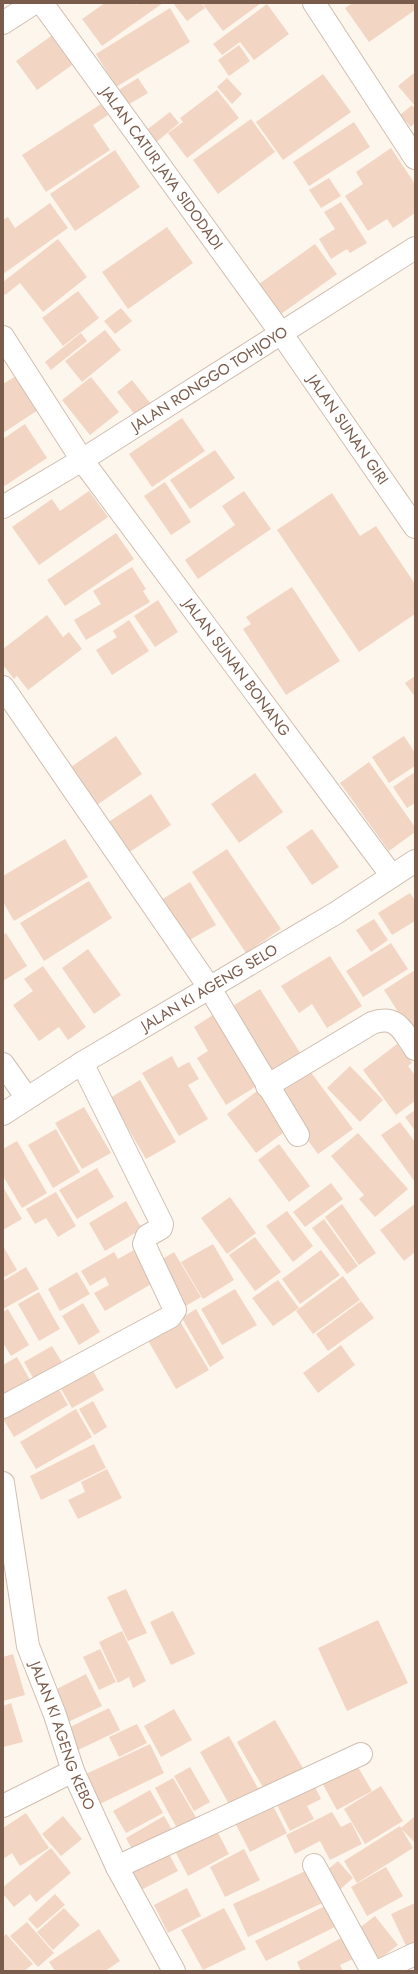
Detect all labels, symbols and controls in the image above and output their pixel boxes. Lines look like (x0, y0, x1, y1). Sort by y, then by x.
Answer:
street label: JALAN CATUR JAYA SIDODADI (94, 81, 228, 254)
street label: JALAN RONGGO TOHJOYO (125, 321, 292, 438)
street label: JALAN SUNAN GIRI (301, 369, 394, 489)
street label: JALAN SUNAN BONANG (177, 592, 295, 741)
street label: JALAN KI AGENG SELO (135, 939, 282, 1038)
street label: JALAN KI AGENG KEBO (23, 1656, 101, 1814)

